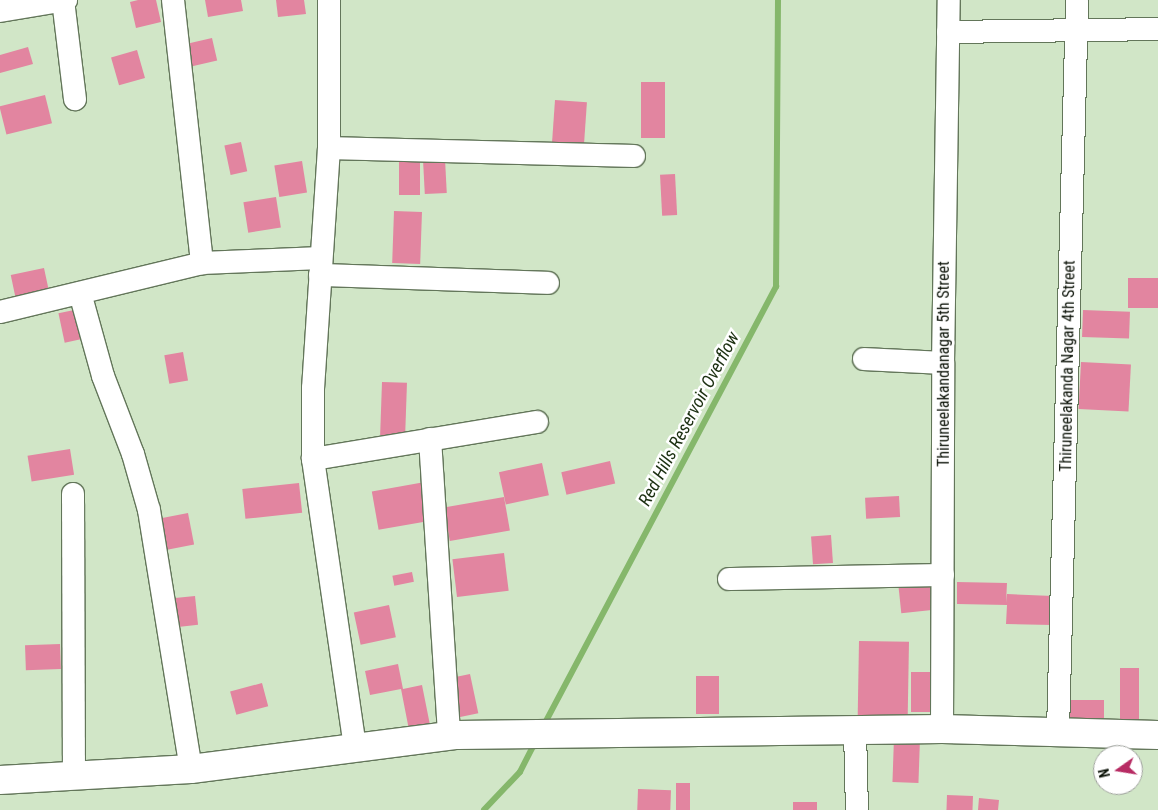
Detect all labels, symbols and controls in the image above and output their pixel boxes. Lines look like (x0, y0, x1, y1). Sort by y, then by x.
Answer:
street label: Thiruneelakanda Nagar 4th Street (1057, 260, 1079, 472)
street label: Thiruneelakandanagar 5th Street (934, 261, 954, 467)
water label: Red Hills Reservoir Overflow (634, 328, 744, 510)
north arrow (1093, 745, 1143, 795)
text: N (1096, 767, 1113, 779)

